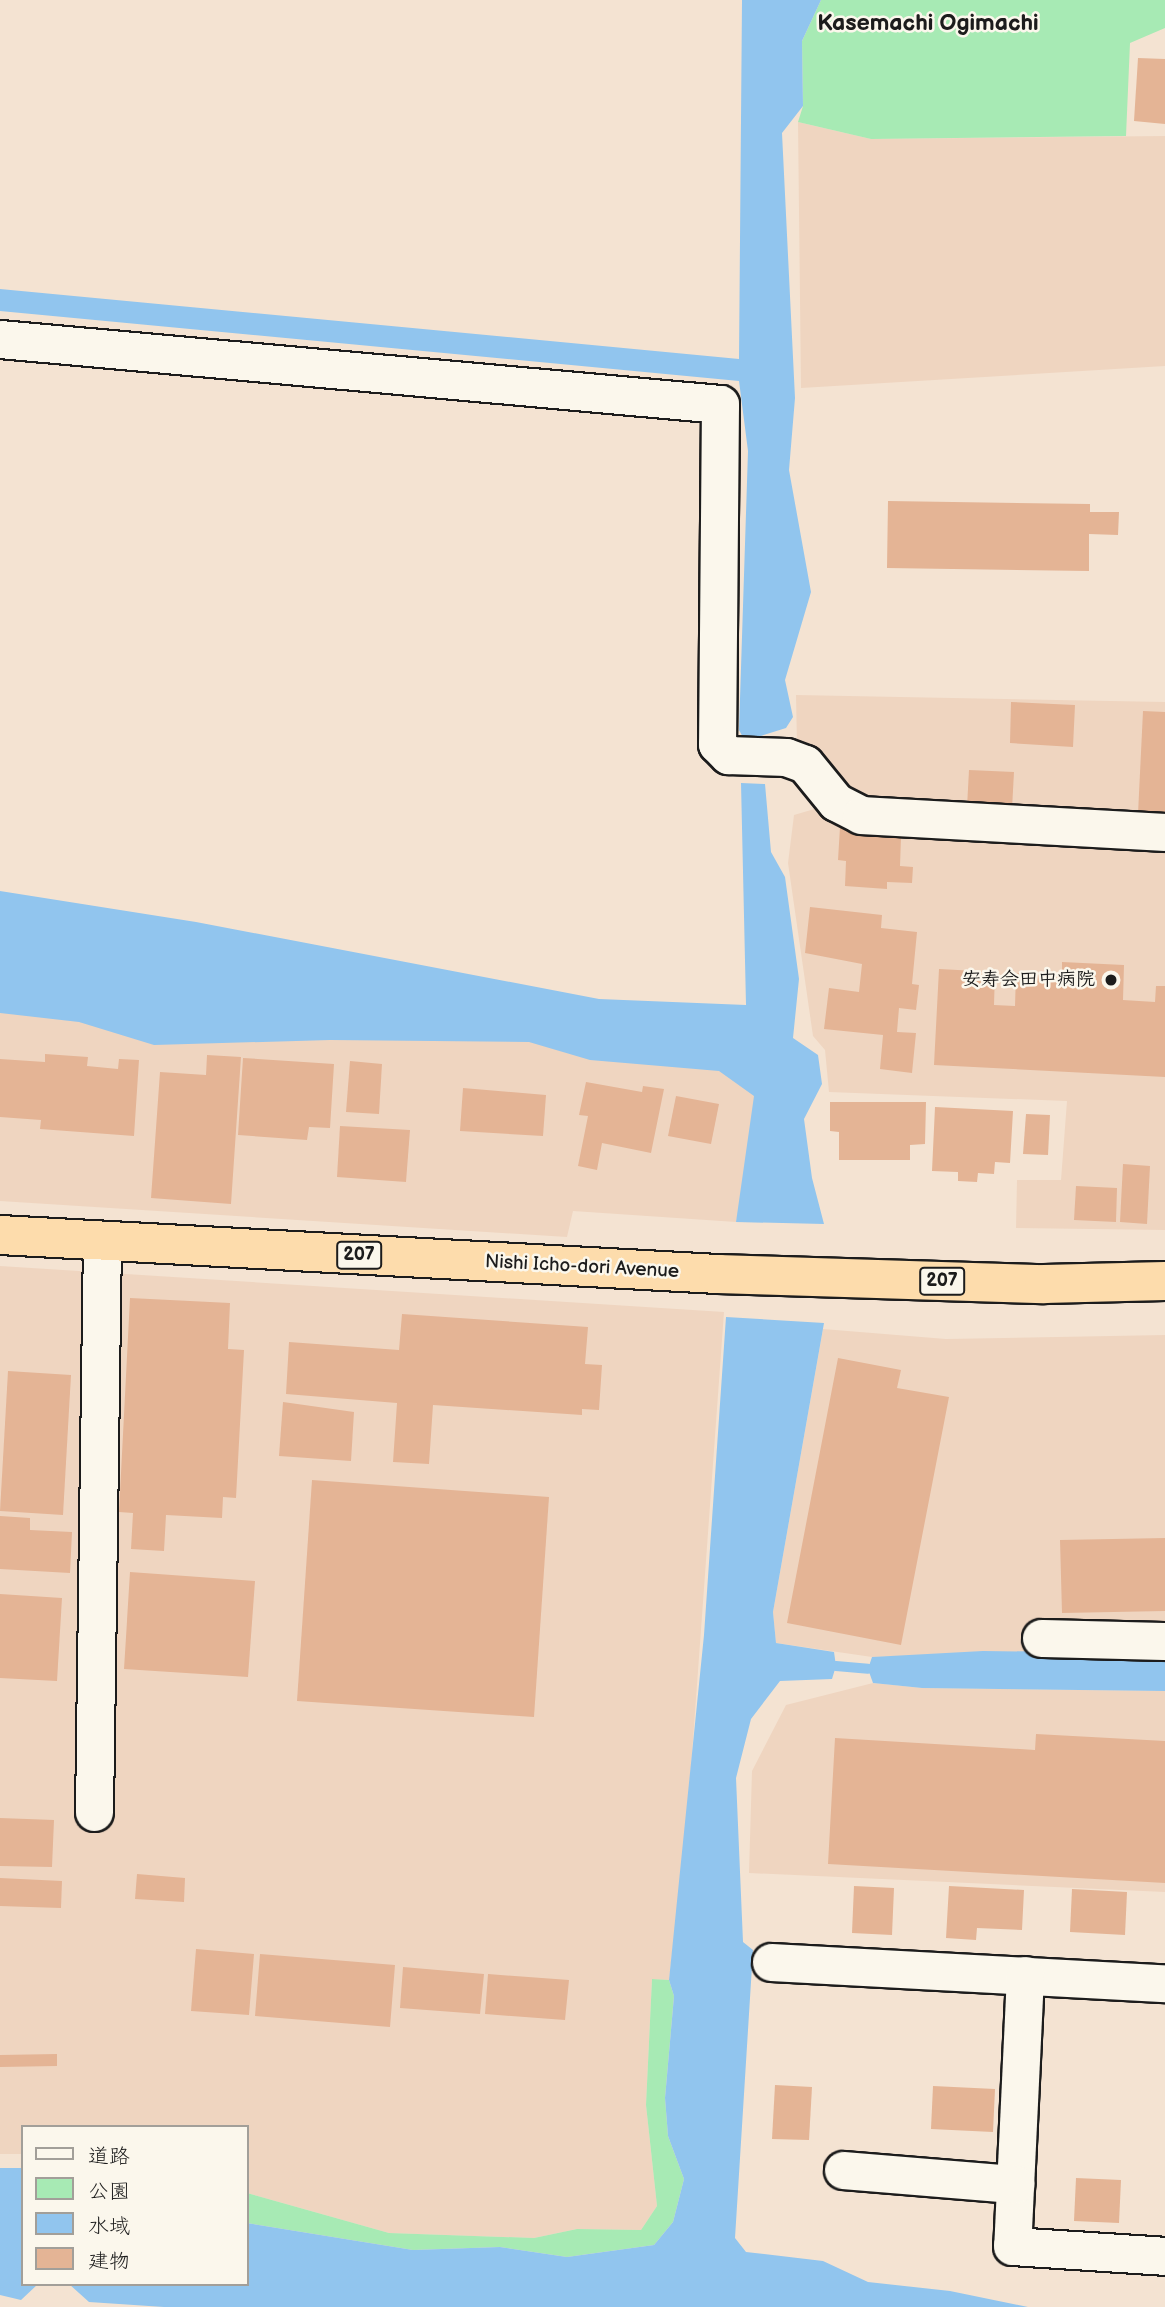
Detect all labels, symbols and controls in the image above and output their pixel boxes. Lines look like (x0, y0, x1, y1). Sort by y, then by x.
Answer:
district label: Kasemachi Ogimachi (817, 9, 1039, 37)
place label: 安寿会田中病院 (962, 969, 1095, 991)
marker: 安寿会田中病院 (1101, 970, 1121, 990)
road number: 207 (334, 1240, 384, 1270)
street label: Nishi Icho-dori Avenue (484, 1251, 680, 1283)
road number: 207 (918, 1266, 967, 1296)
legend (21, 2125, 248, 2286)
text: 道路 (88, 2144, 130, 2169)
text: 公園 (88, 2179, 130, 2204)
text: 水域 (88, 2214, 130, 2239)
text: 建物 (88, 2249, 130, 2274)

